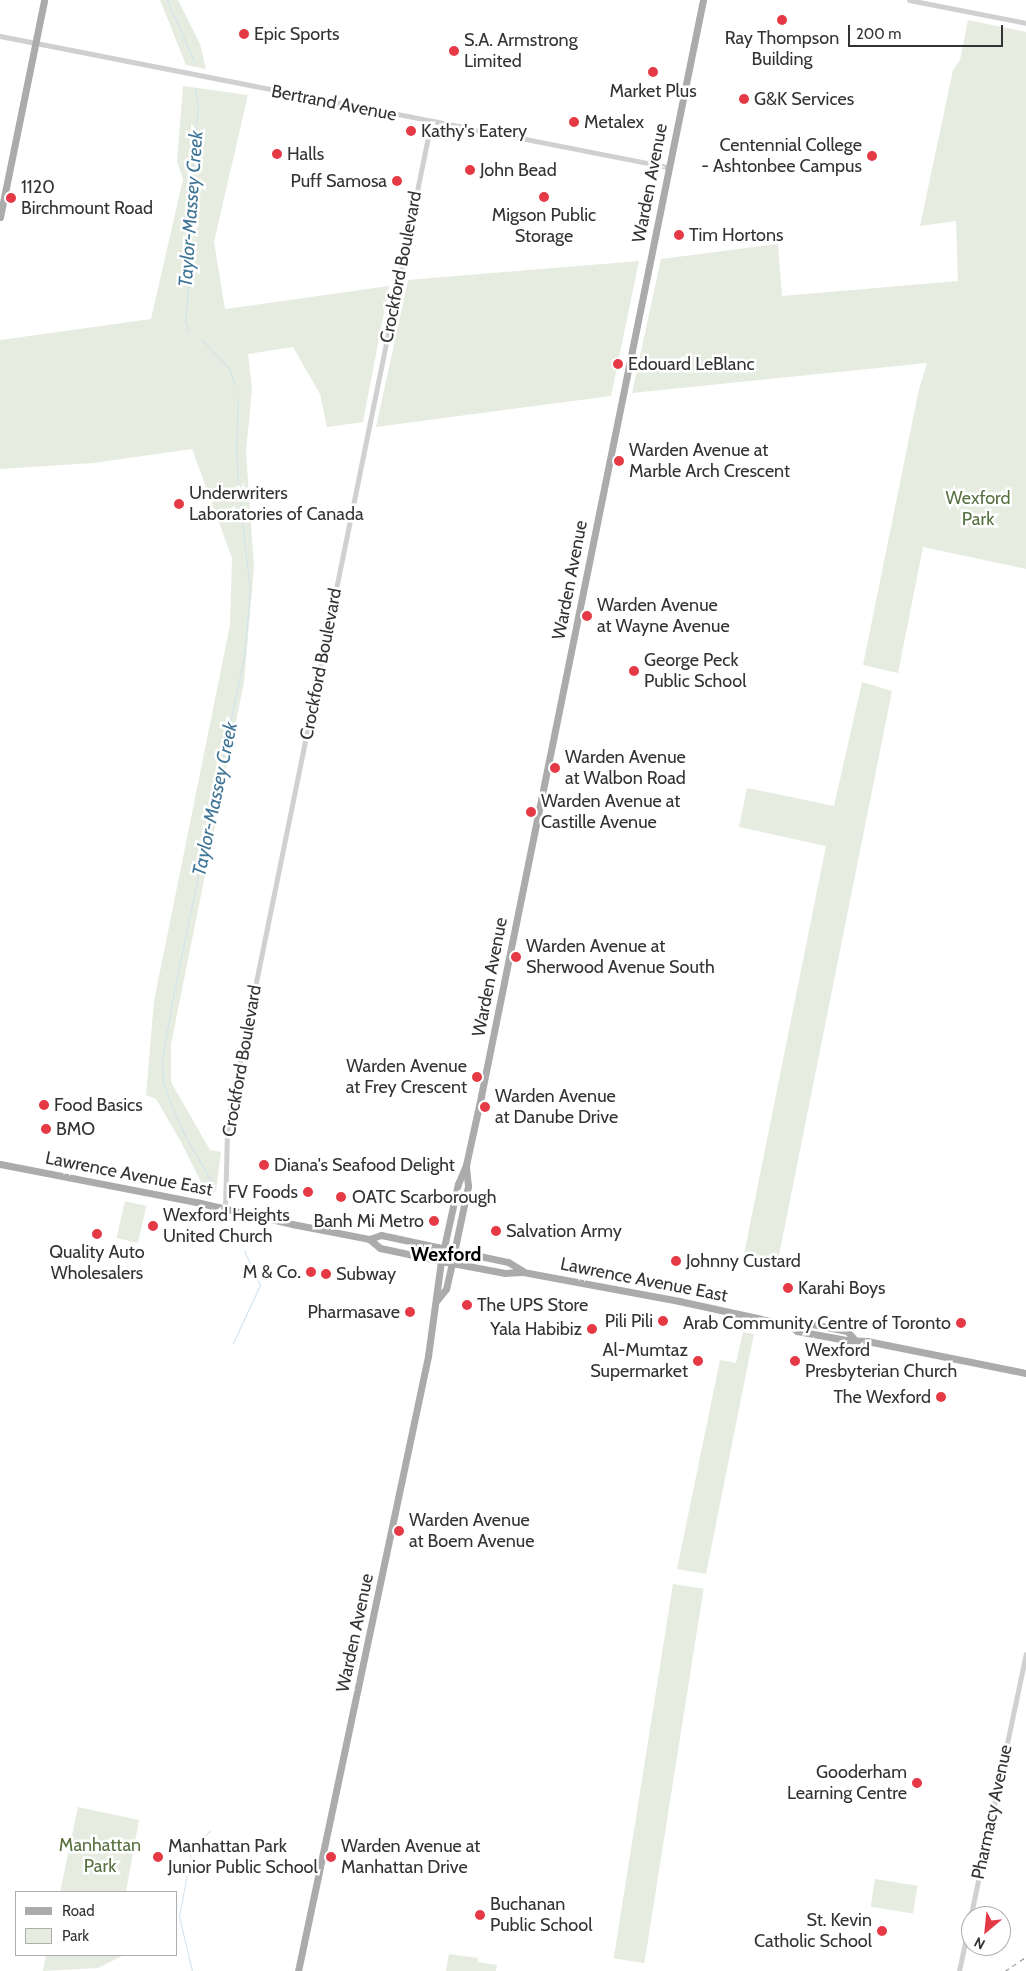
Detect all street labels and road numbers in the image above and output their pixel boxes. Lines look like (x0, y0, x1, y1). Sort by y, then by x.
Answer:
street label: Bertrand Avenue (270, 80, 398, 126)
street label: Warden Avenue (628, 122, 672, 244)
street label: Crockford Boulevard (376, 189, 426, 345)
street label: Warden Avenue (548, 519, 592, 641)
street label: Crockford Boulevard (296, 586, 346, 742)
street label: Warden Avenue (468, 916, 512, 1038)
street label: Crockford Boulevard (218, 983, 266, 1139)
street label: Lawrence Avenue East (44, 1147, 214, 1201)
street label: Lawrence Avenue East (559, 1253, 729, 1307)
street label: Warden Avenue (332, 1572, 378, 1694)
street label: Pharmacy Avenue (967, 1743, 1017, 1881)

